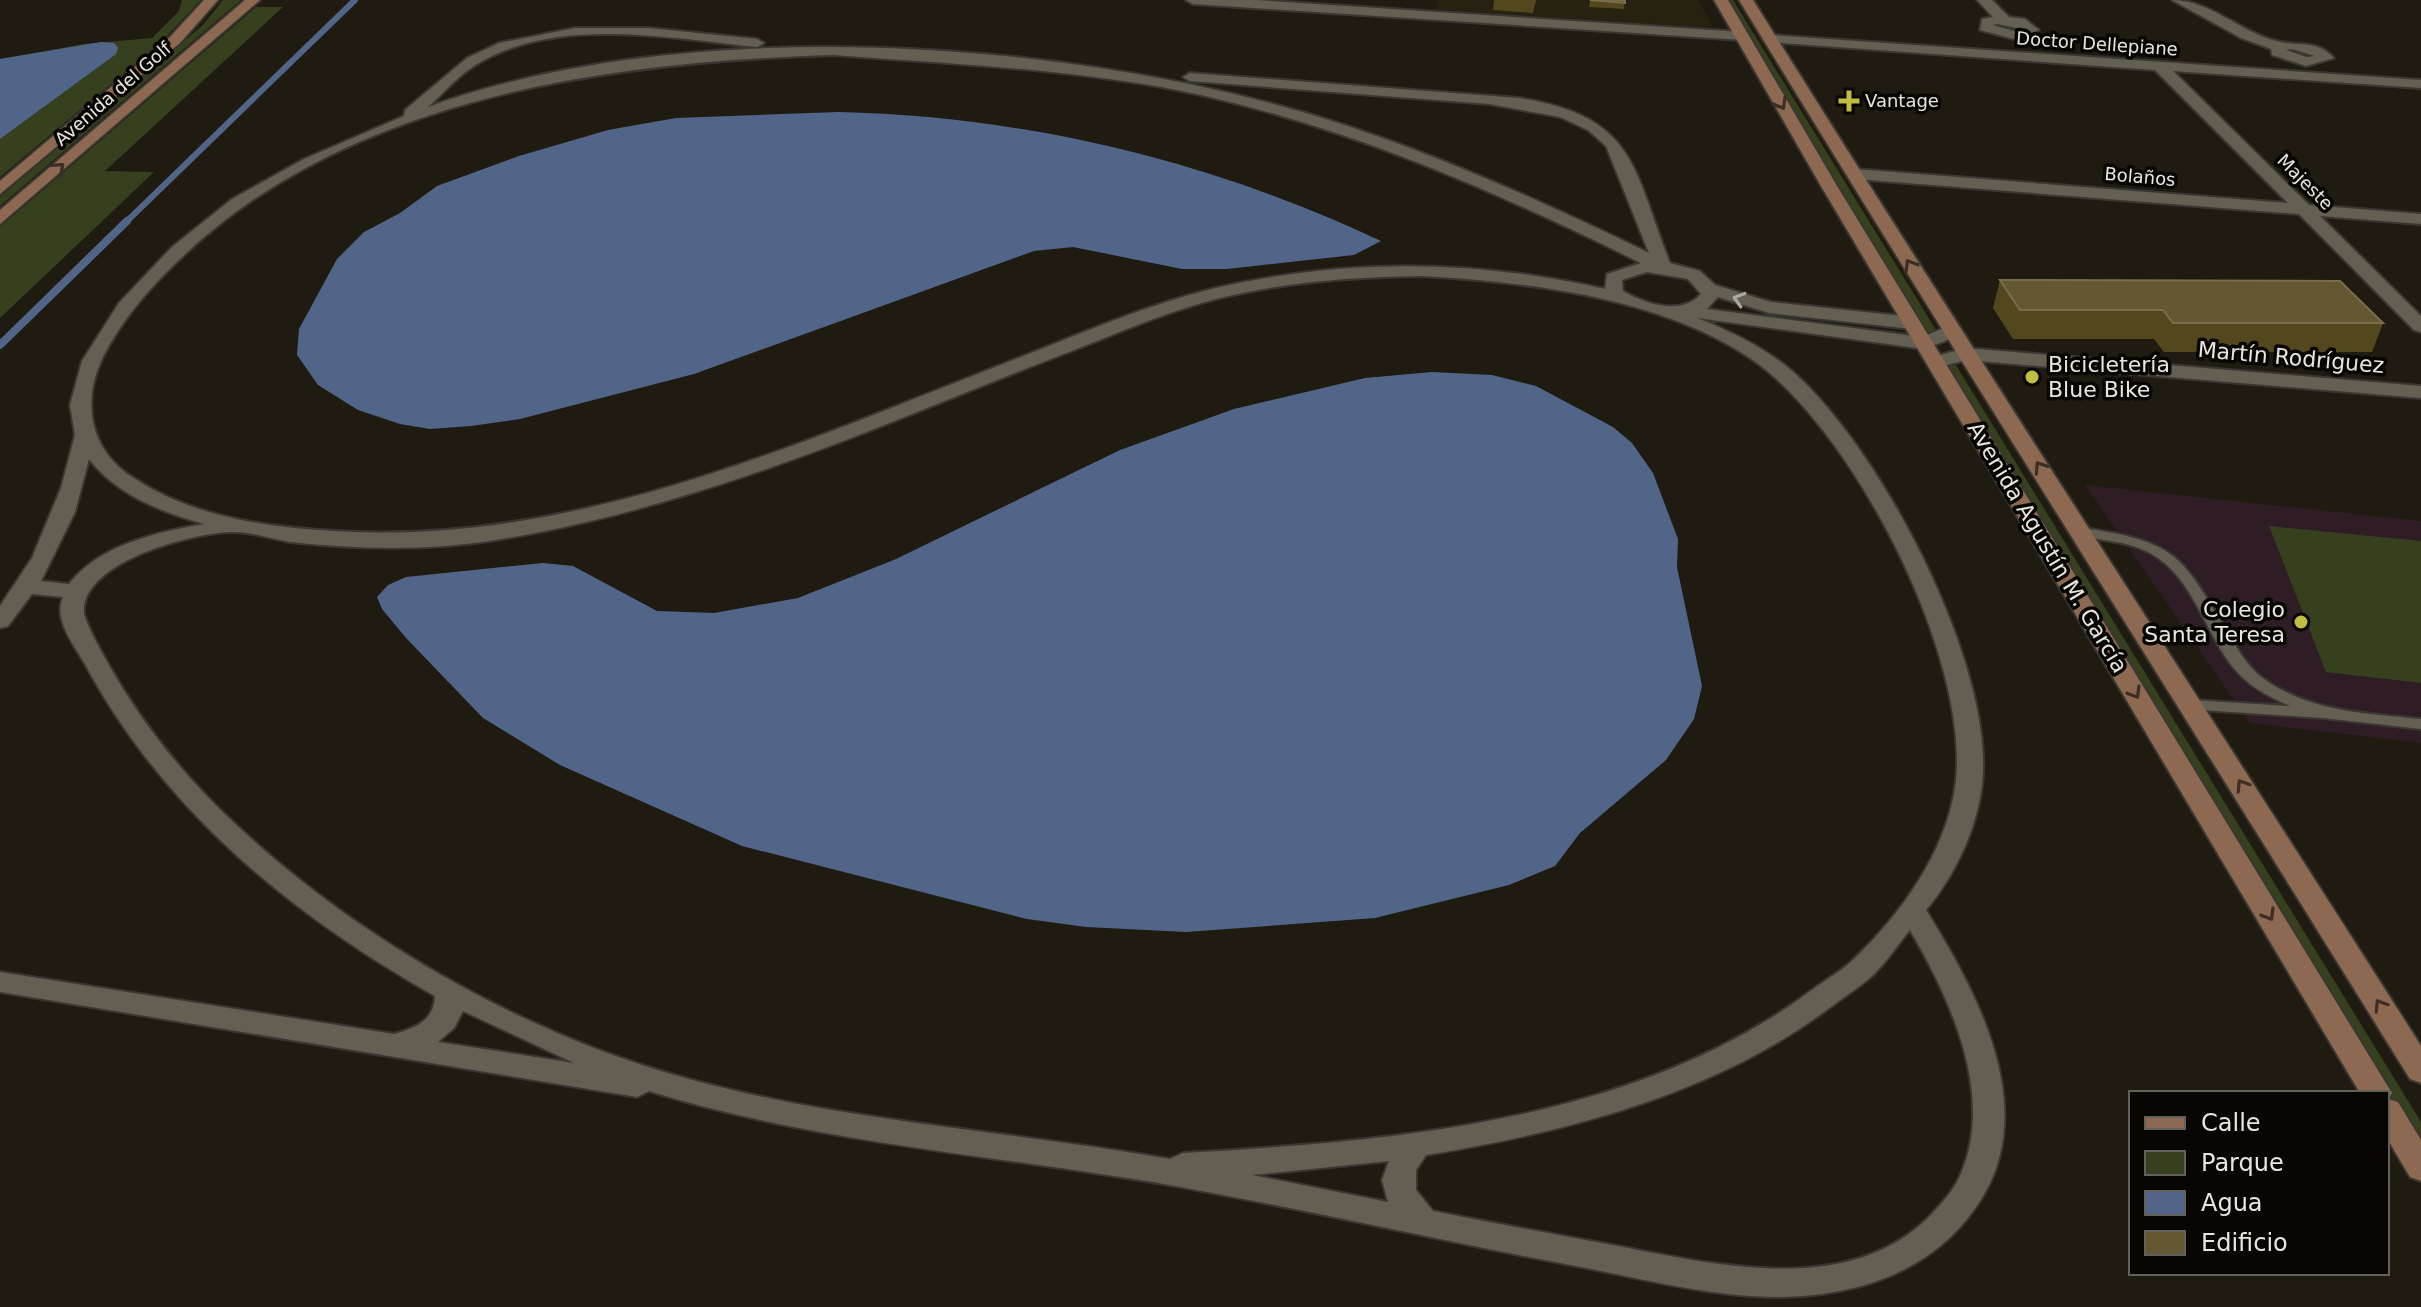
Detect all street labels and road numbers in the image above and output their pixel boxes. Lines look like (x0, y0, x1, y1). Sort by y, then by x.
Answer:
street label: Doctor Dellepiane (2016, 27, 2179, 60)
street label: Avenida del Golf (50, 37, 176, 150)
street label: Majeste (2273, 149, 2338, 214)
street label: Bolaños (2104, 163, 2176, 190)
street label: Martín Rodríguez (2197, 337, 2385, 378)
street label: Avenida Agustín M. García (1963, 417, 2133, 677)

